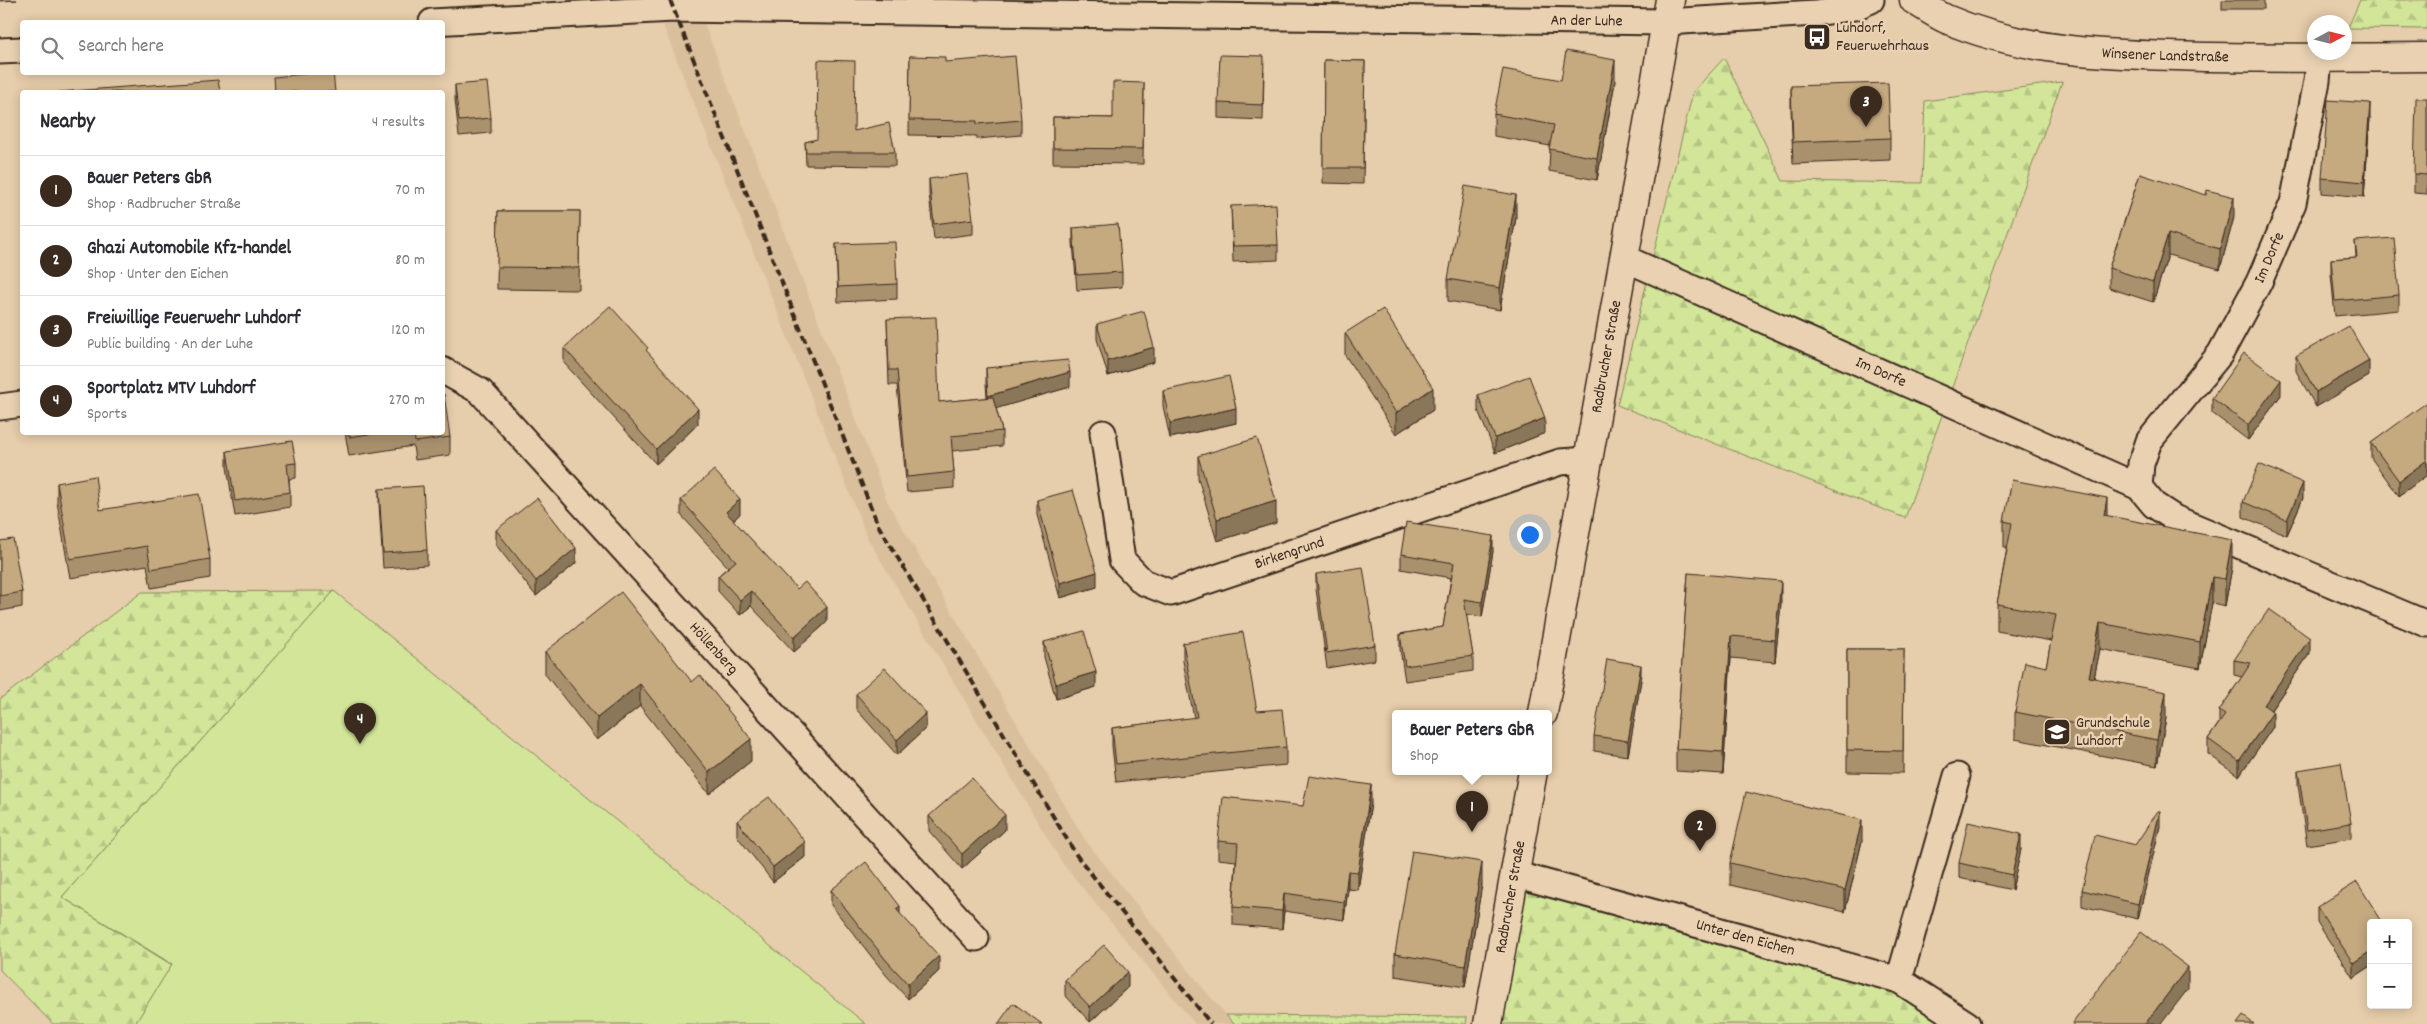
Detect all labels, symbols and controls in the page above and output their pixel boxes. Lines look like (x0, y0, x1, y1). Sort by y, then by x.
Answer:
street label: An der Luhe (1551, 9, 1623, 33)
north arrow (2307, 15, 2352, 60)
place label: Luhdorf, Feuerwehrhaus (1836, 17, 1929, 58)
search box (20, 20, 445, 75)
bus stop icon: Luhdorf, Feuerwehrhaus (1802, 22, 1832, 52)
icon: search (38, 34, 66, 62)
text: Search here (78, 34, 164, 61)
street label: Winsener Landstraße (2101, 42, 2229, 69)
pin: 3 (1850, 86, 1882, 127)
text: Nearby (40, 108, 95, 138)
text: 4 results (372, 111, 425, 134)
text: Bauer Peters GbR (87, 166, 212, 193)
text: 1 (54, 179, 58, 202)
text: 70 m (395, 179, 425, 202)
text: Shop · Radbrucher Straße (87, 193, 241, 216)
street label: Im Dorfe (2248, 229, 2291, 287)
text: Ghazi Automobile Kfz-handel (87, 236, 291, 263)
text: 2 (53, 249, 60, 272)
text: 80 m (395, 249, 425, 272)
text: Shop · Unter den Eichen (87, 263, 229, 286)
street label: Radbrucher Straße (1585, 298, 1628, 415)
text: Freiwillige Feuerwehr Luhdorf (87, 306, 301, 333)
text: 3 (52, 319, 60, 342)
text: 120 m (391, 319, 425, 342)
text: Public building · An der Luhe (87, 333, 253, 356)
street label: Im Dorfe (1852, 351, 1910, 394)
text: Sportplatz MTV Luhdorf (87, 376, 255, 403)
text: 4 (53, 389, 59, 412)
text: 270 m (389, 389, 425, 412)
text: Sports (87, 403, 127, 426)
your location (1517, 522, 1543, 548)
street label: Birkengrund (1252, 531, 1327, 576)
street label: Höllenberg (683, 617, 744, 680)
pin: 4 (344, 703, 376, 744)
popup (1392, 710, 1552, 775)
place label: Grundschule Luhdorf (2076, 712, 2150, 753)
school or university icon: Grundschule Luhdorf (2042, 717, 2072, 747)
text: Bauer Peters GbR (1410, 718, 1534, 745)
text: Shop (1410, 745, 1439, 768)
pin: 1 (1456, 791, 1488, 832)
pin: 2 (1684, 810, 1716, 851)
street label: Radbrucher Straße (1489, 839, 1532, 955)
street label: Unter den Eichen (1693, 913, 1797, 962)
map controls (2367, 919, 2412, 1009)
button: + (2367, 919, 2412, 964)
button: − (2367, 964, 2412, 1009)

